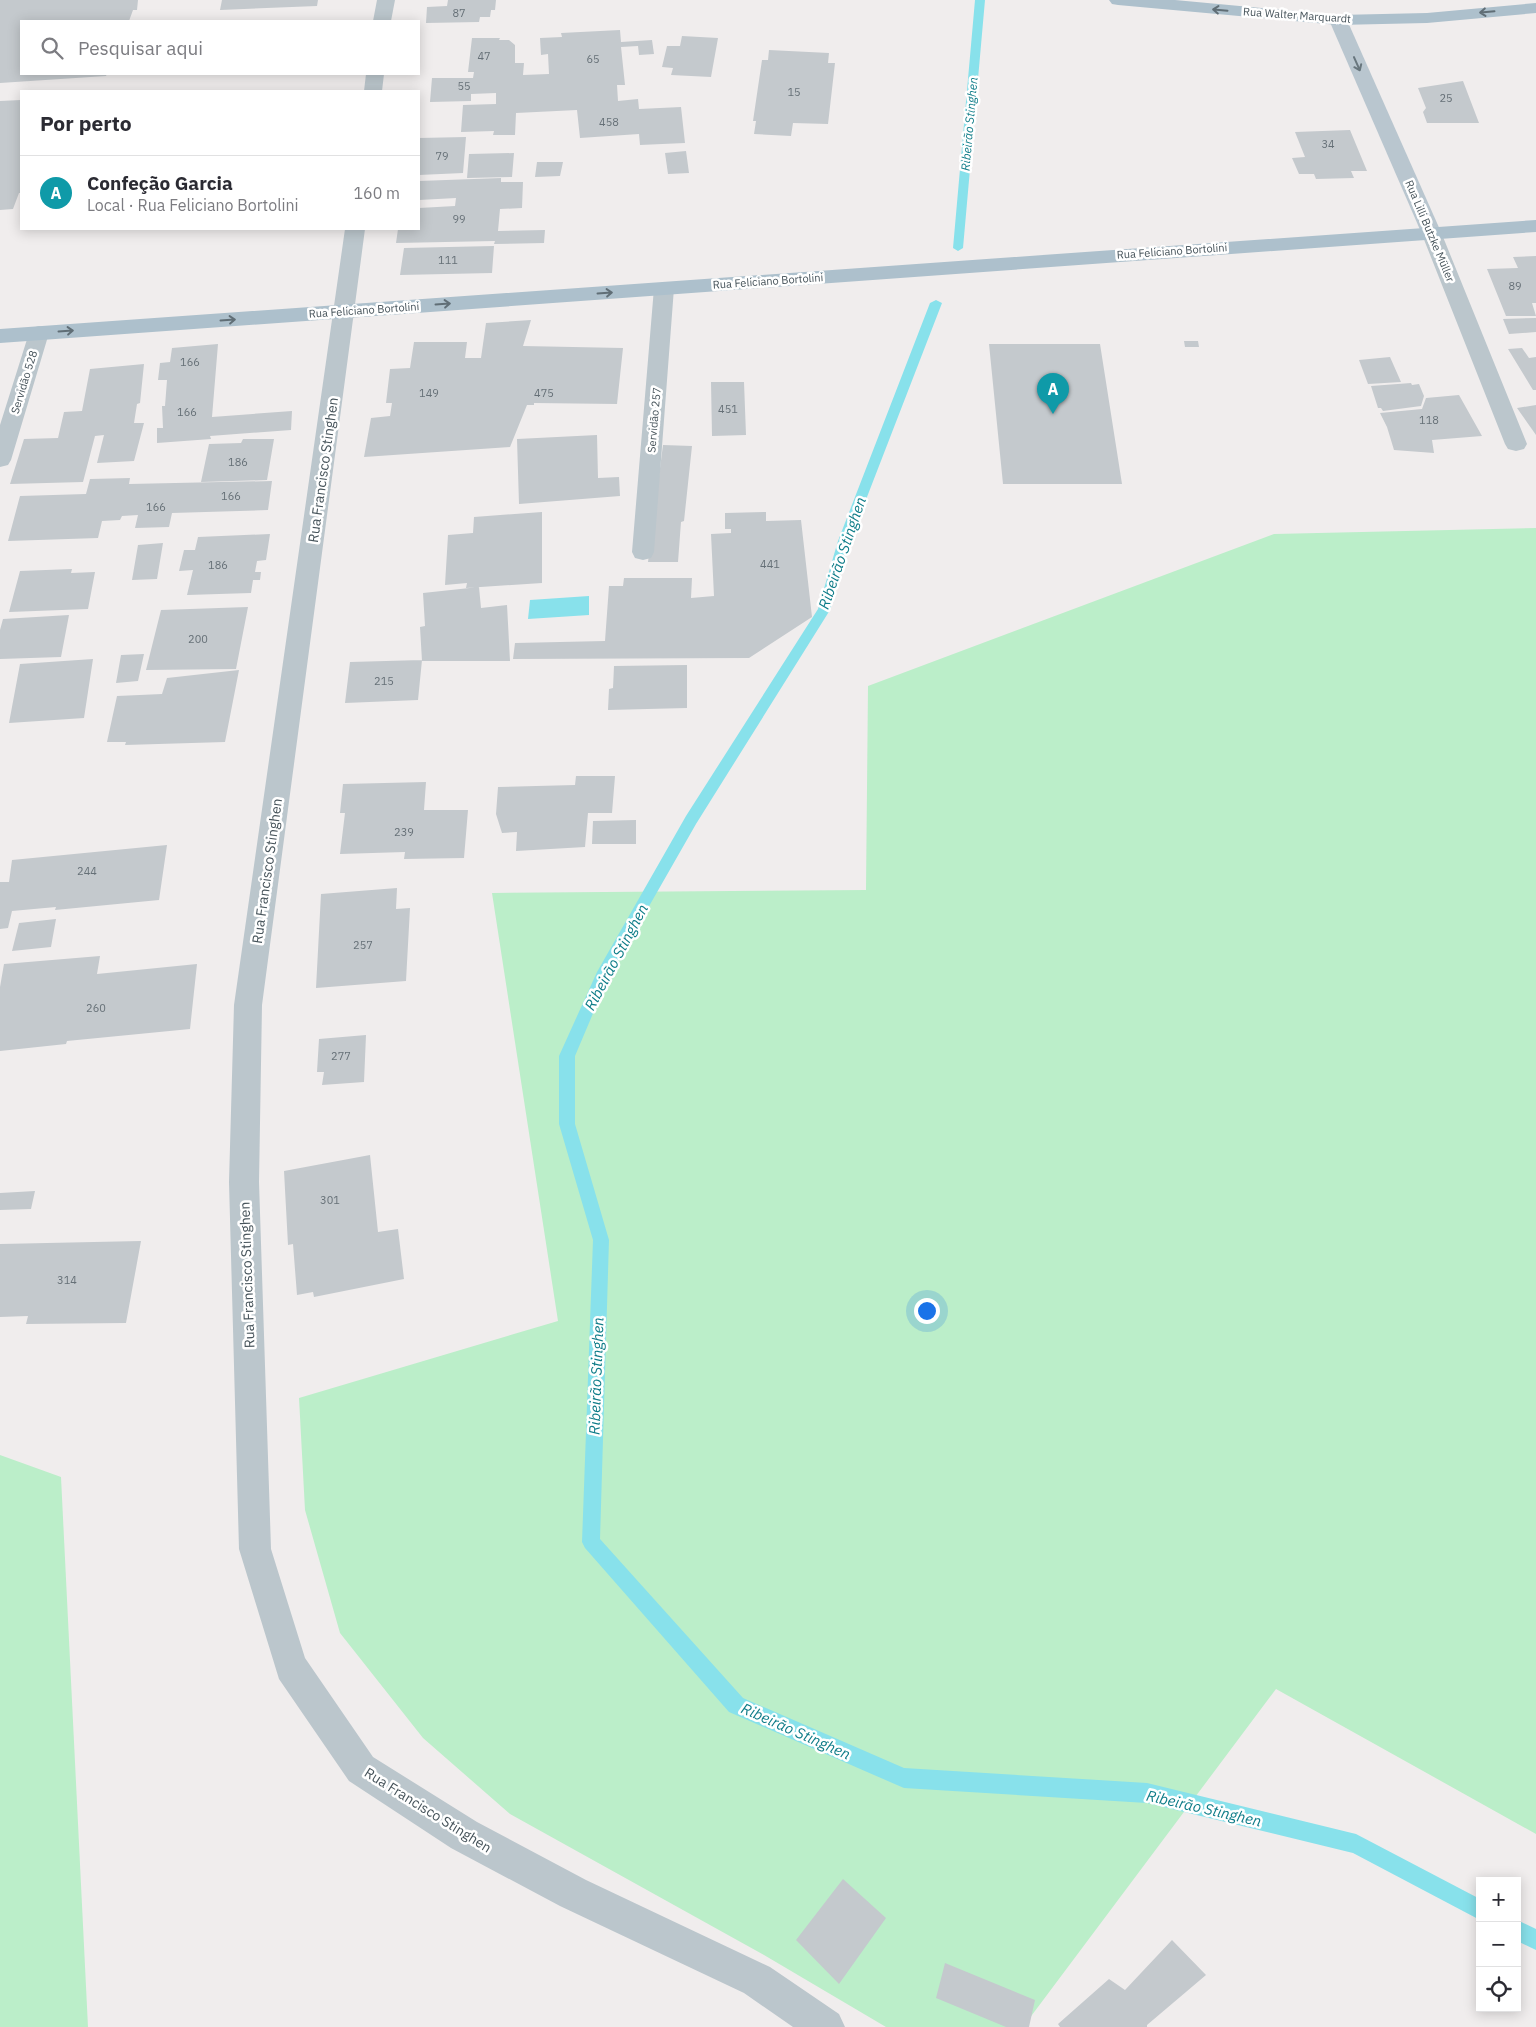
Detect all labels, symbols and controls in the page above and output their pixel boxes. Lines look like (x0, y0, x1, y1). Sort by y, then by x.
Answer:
street label: Rua Walter Marquardt (1243, 4, 1352, 26)
one-way arrow (1212, 5, 1228, 14)
house number: 87 (452, 6, 466, 20)
one-way arrow (1480, 8, 1496, 17)
search box (20, 20, 420, 75)
icon: search (38, 34, 66, 62)
text: Pesquisar aqui (78, 36, 203, 60)
house number: 47 (477, 49, 491, 63)
house number: 65 (586, 52, 600, 66)
one-way arrow (1353, 56, 1363, 71)
water label: Ribeirão Stinghen (957, 76, 981, 171)
house number: 55 (457, 79, 471, 93)
house number: 15 (787, 85, 801, 99)
house number: 25 (1439, 91, 1453, 105)
text: Por perto (40, 109, 132, 137)
house number: 458 (599, 115, 619, 129)
house number: 34 (1321, 137, 1335, 151)
house number: 79 (435, 149, 449, 163)
text: Confeção Garcia (87, 171, 233, 195)
street label: Rua Lilli Butzke Müller (1402, 178, 1458, 284)
text: A (51, 183, 61, 203)
text: 160 m (353, 183, 400, 203)
text: Local · Rua Feliciano Bortolini (87, 195, 299, 215)
house number: 99 (452, 212, 466, 226)
street label: Rua Feliciano Bortolini (1116, 240, 1228, 262)
house number: 111 (438, 253, 458, 267)
street label: Rua Feliciano Bortolini (712, 270, 824, 292)
house number: 89 (1508, 279, 1522, 293)
one-way arrow (596, 288, 612, 297)
street label: Rua Feliciano Bortolini (308, 299, 420, 321)
one-way arrow (434, 300, 450, 309)
one-way arrow (220, 315, 236, 324)
one-way arrow (58, 327, 74, 336)
street label: Servidão 528 (8, 349, 40, 415)
house number: 166 (180, 355, 200, 369)
pin: A (1037, 373, 1069, 414)
house number: 149 (419, 386, 439, 400)
house number: 475 (534, 386, 554, 400)
street label: Servidão 257 (644, 387, 664, 453)
street label: Rua Francisco Stinghen (304, 396, 342, 544)
house number: 451 (718, 402, 738, 416)
house number: 166 (177, 405, 197, 419)
house number: 118 (1419, 413, 1439, 427)
house number: 186 (228, 455, 248, 469)
house number: 166 (221, 489, 241, 503)
water label: Ribeirão Stinghen (814, 494, 870, 612)
house number: 166 (146, 500, 166, 514)
house number: 441 (760, 557, 780, 571)
house number: 186 (208, 558, 228, 572)
house number: 200 (188, 632, 208, 646)
house number: 215 (374, 674, 394, 688)
street label: Rua Francisco Stinghen (248, 797, 286, 945)
house number: 239 (394, 825, 414, 839)
house number: 244 (77, 864, 97, 878)
water label: Ribeirão Stinghen (580, 901, 652, 1013)
house number: 257 (353, 938, 373, 952)
house number: 260 (86, 1001, 106, 1015)
house number: 277 (331, 1049, 351, 1063)
house number: 301 (320, 1193, 340, 1207)
street label: Rua Francisco Stinghen (235, 1201, 259, 1349)
house number: 314 (57, 1273, 77, 1287)
your location (914, 1298, 940, 1324)
water label: Ribeirão Stinghen (584, 1317, 608, 1435)
water label: Ribeirão Stinghen (738, 1698, 854, 1764)
street label: Rua Francisco Stinghen (361, 1763, 495, 1857)
water label: Ribeirão Stinghen (1145, 1786, 1263, 1830)
map controls (1476, 1877, 1521, 2012)
button: + (1476, 1877, 1521, 1922)
button: − (1476, 1922, 1521, 1967)
button: locate (1476, 1967, 1521, 2012)

